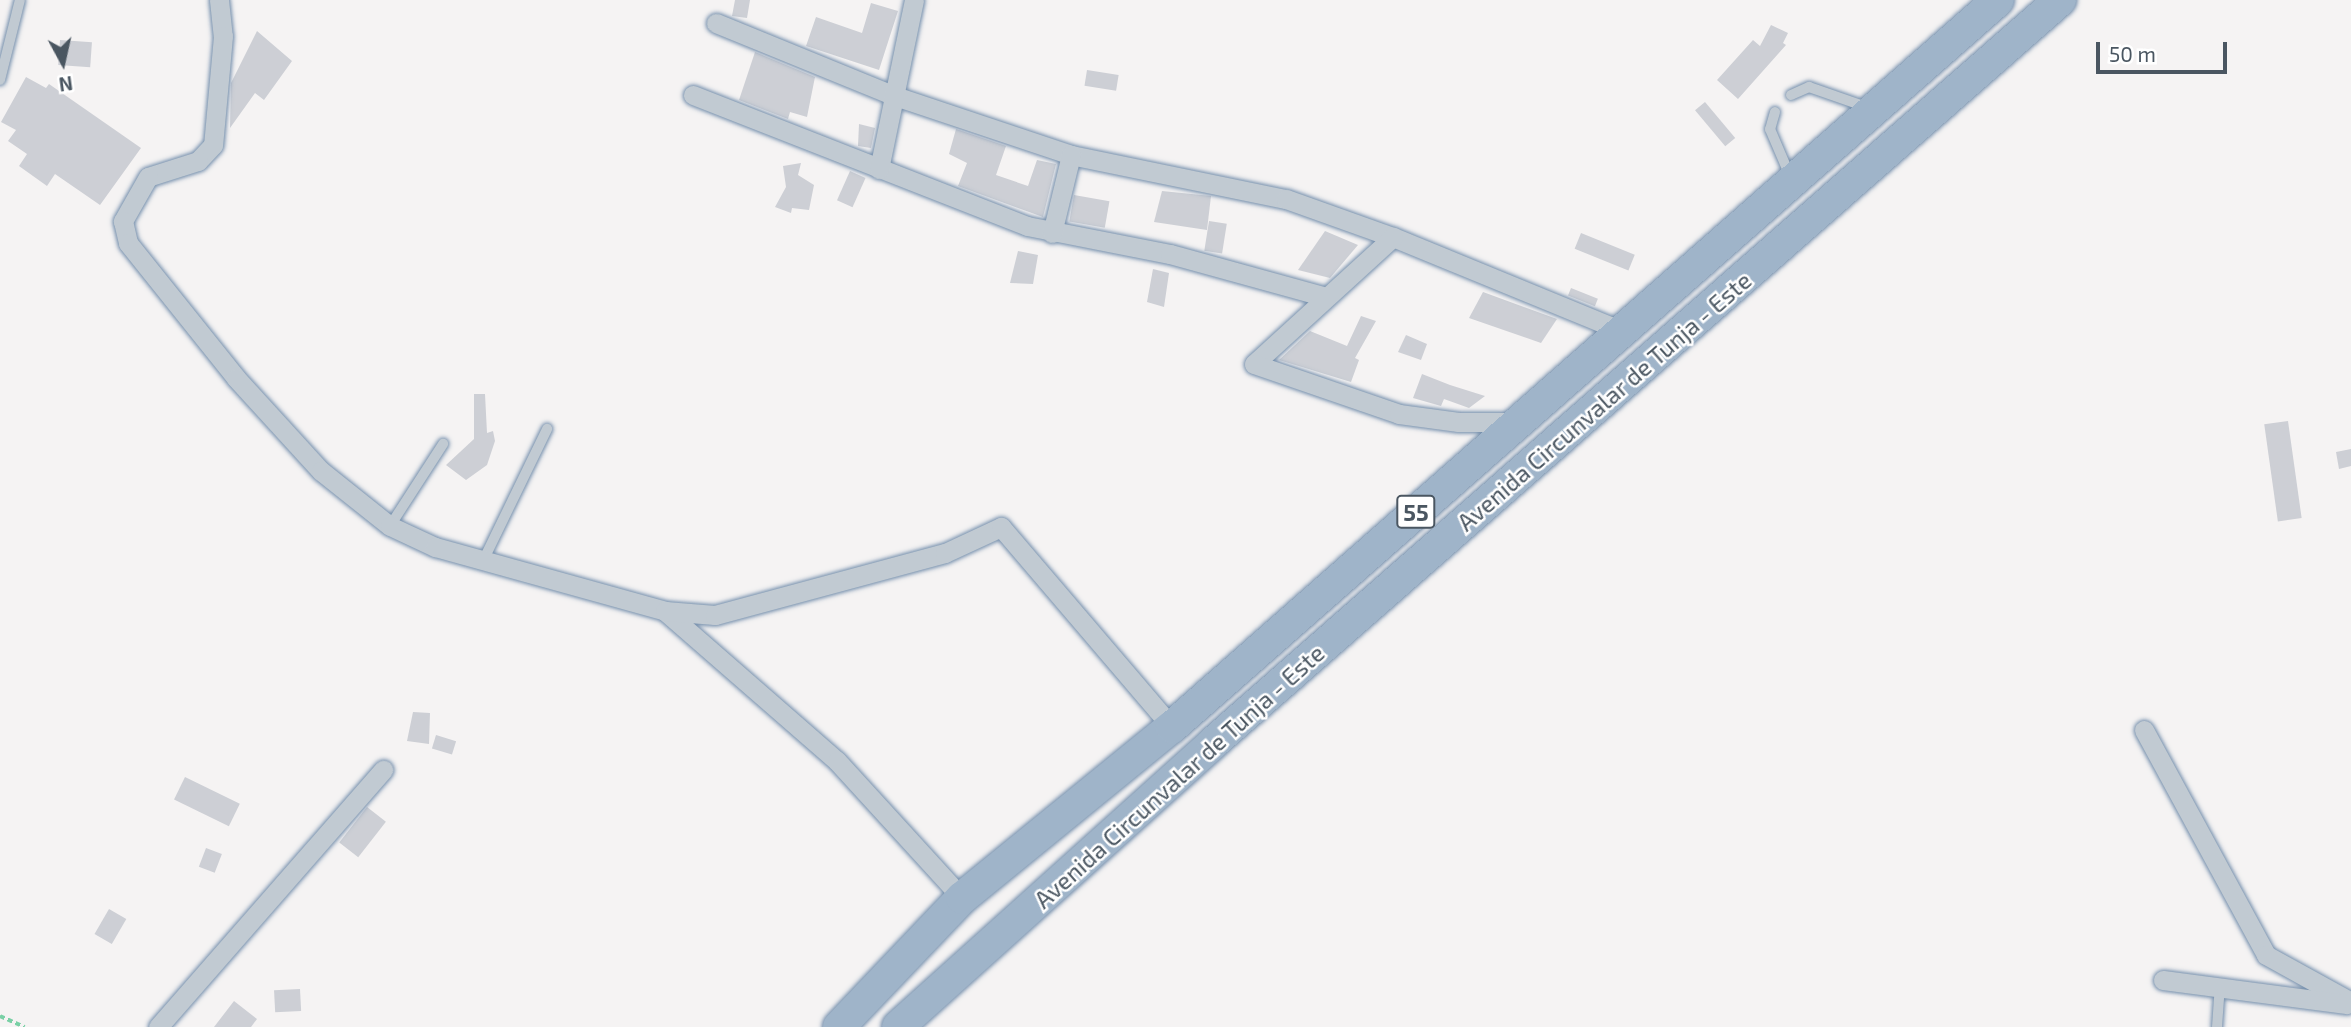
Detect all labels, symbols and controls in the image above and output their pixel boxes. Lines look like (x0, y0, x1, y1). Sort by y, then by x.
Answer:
north arrow (28, 28, 98, 98)
scale bar (2099, 28, 2230, 72)
text: 50 m (2109, 41, 2156, 66)
text: N (58, 72, 74, 97)
street label: Avenida Circunvalar de Tunja - Este (1451, 265, 1757, 537)
road number: 55 (1395, 492, 1437, 532)
street label: Avenida Circunvalar de Tunja - Este (1028, 638, 1330, 914)

